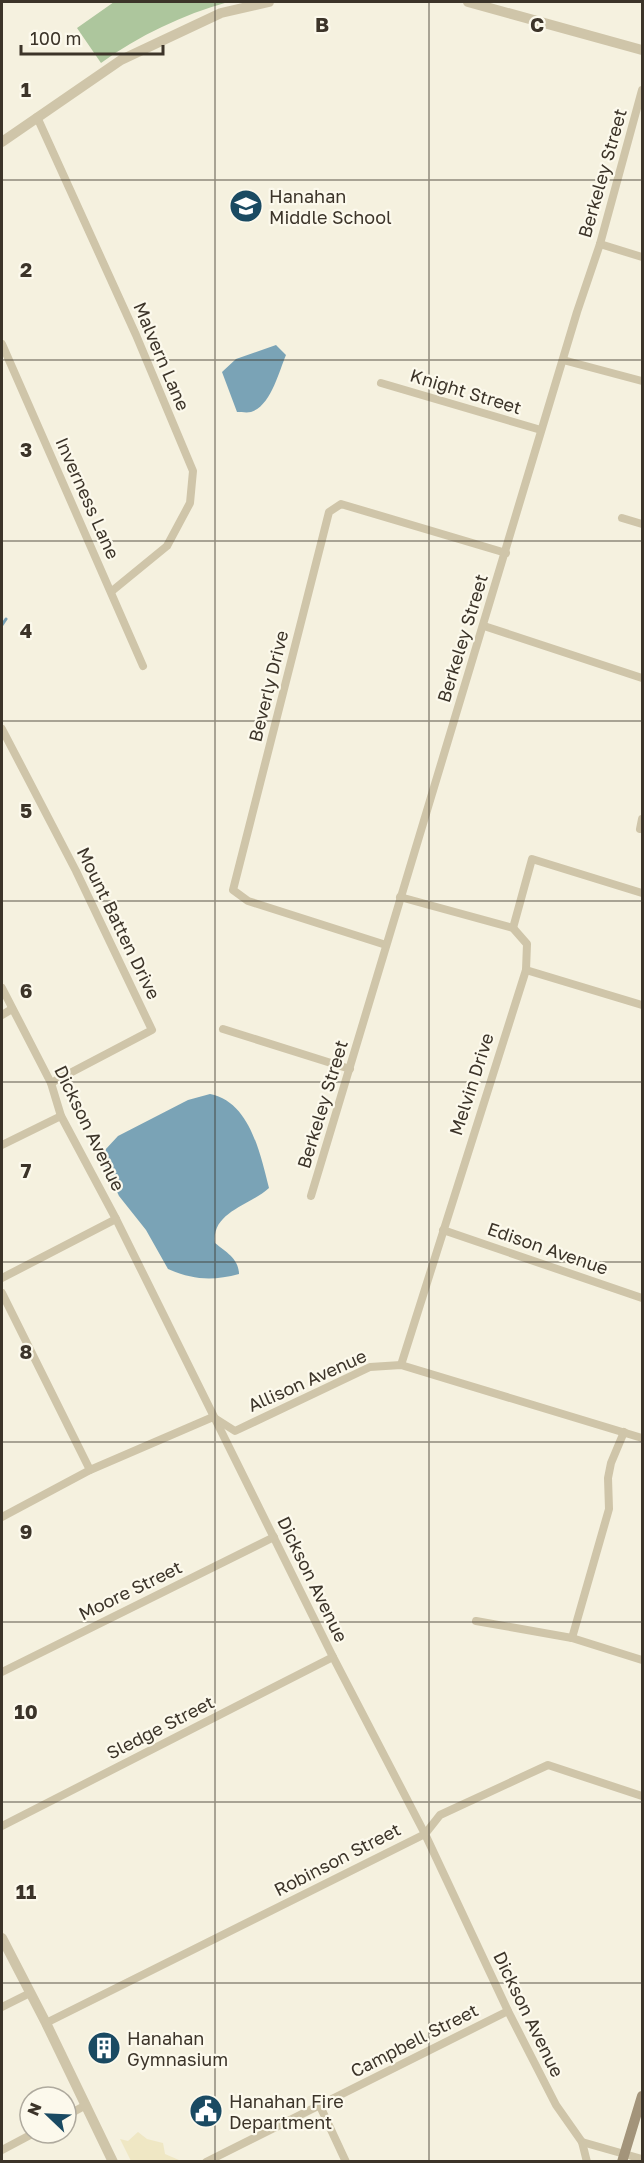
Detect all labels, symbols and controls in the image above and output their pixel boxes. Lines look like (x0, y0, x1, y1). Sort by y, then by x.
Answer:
text: B (315, 12, 329, 36)
text: C (530, 12, 544, 36)
scale bar (21, 18, 164, 56)
text: 100 m (30, 27, 81, 49)
text: 1 (21, 77, 31, 101)
street label: Berkeley Street (573, 106, 631, 240)
place label: Hanahan Middle School (269, 185, 392, 228)
school or university icon: Hanahan Middle School (228, 188, 264, 224)
text: 2 (20, 257, 32, 281)
street label: Malvern Lane (129, 298, 195, 414)
street label: Knight Street (408, 364, 524, 418)
street label: Inverness Lane (51, 434, 125, 562)
text: 3 (20, 437, 32, 461)
street label: Berkeley Street (432, 571, 492, 705)
text: 4 (20, 618, 32, 642)
street label: Beverly Drive (244, 628, 292, 744)
text: 5 (20, 798, 32, 822)
street label: Mount Batten Drive (73, 843, 165, 1003)
text: 6 (20, 978, 32, 1002)
street label: Melvin Drive (444, 1030, 498, 1138)
street label: Berkeley Street (292, 1037, 352, 1171)
street label: Dickson Avenue (50, 1062, 130, 1194)
text: 7 (21, 1158, 32, 1182)
street label: Edison Avenue (485, 1217, 611, 1279)
text: 8 (20, 1339, 32, 1363)
street label: Allison Avenue (244, 1344, 370, 1416)
street label: Dickson Avenue (273, 1513, 353, 1645)
text: 9 (20, 1519, 32, 1543)
street label: Moore Street (75, 1556, 185, 1624)
street label: Sledge Street (102, 1690, 218, 1764)
text: 10 (14, 1699, 38, 1723)
street label: Robinson Street (270, 1818, 404, 1900)
text: 11 (16, 1879, 36, 1903)
street label: Dickson Avenue (489, 1948, 569, 2080)
street label: Campbell Street (347, 1998, 481, 2082)
place label: Hanahan Gymnasium (127, 2027, 228, 2070)
building icon: Hanahan Gymnasium (86, 2030, 122, 2066)
north arrow (18, 2085, 78, 2145)
place label: Hanahan Fire Department (229, 2090, 344, 2133)
public building icon: Hanahan Fire Department (188, 2093, 224, 2129)
text: N (23, 2100, 46, 2119)

